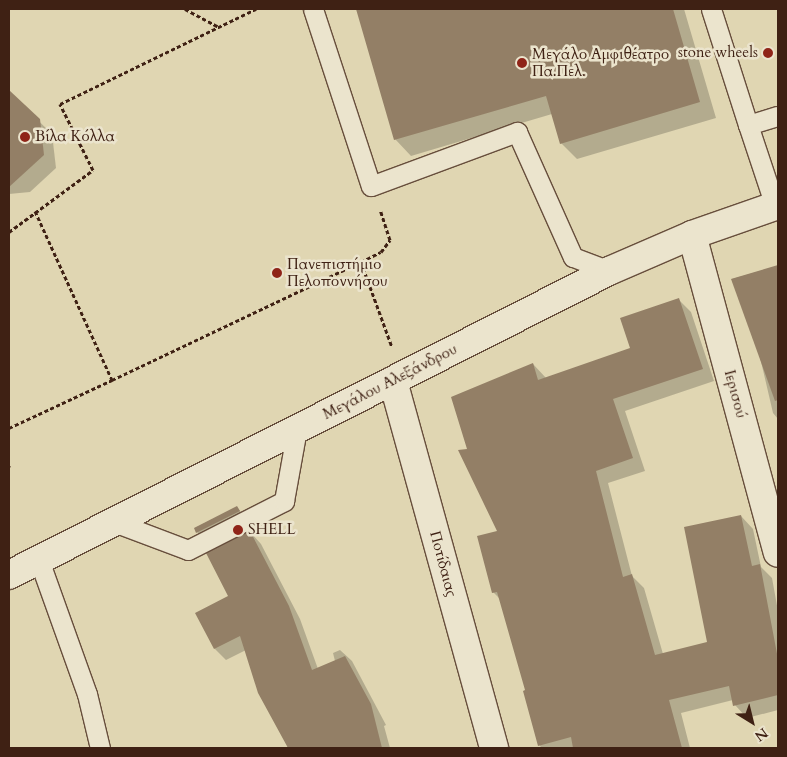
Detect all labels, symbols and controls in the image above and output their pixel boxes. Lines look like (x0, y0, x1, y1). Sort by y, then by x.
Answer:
place label: stone wheels (678, 44, 758, 62)
place label: Μεγάλο Αμφιθέατρο Πα.Πελ. (532, 45, 669, 80)
marker: stone wheels (762, 47, 774, 59)
marker: Μεγάλο Αμφιθέατρο Πα.Πελ. (516, 57, 528, 69)
place label: Βίλα Κόλλα (35, 128, 115, 146)
marker: Βίλα Κόλλα (19, 131, 31, 143)
place label: Πανεπιστήμιο Πελοποννήσου (287, 255, 388, 290)
marker: Πανεπιστήμιο Πελοποννήσου (271, 267, 283, 279)
street label: Μεγάλου Αλεξάνδρου (320, 340, 460, 424)
street label: Ιερισού (720, 368, 750, 420)
place label: SHELL (248, 521, 295, 539)
marker: SHELL (232, 524, 244, 536)
street label: Ποτίδαιας (426, 529, 460, 599)
north arrow (727, 697, 777, 747)
text: N (751, 723, 772, 746)

